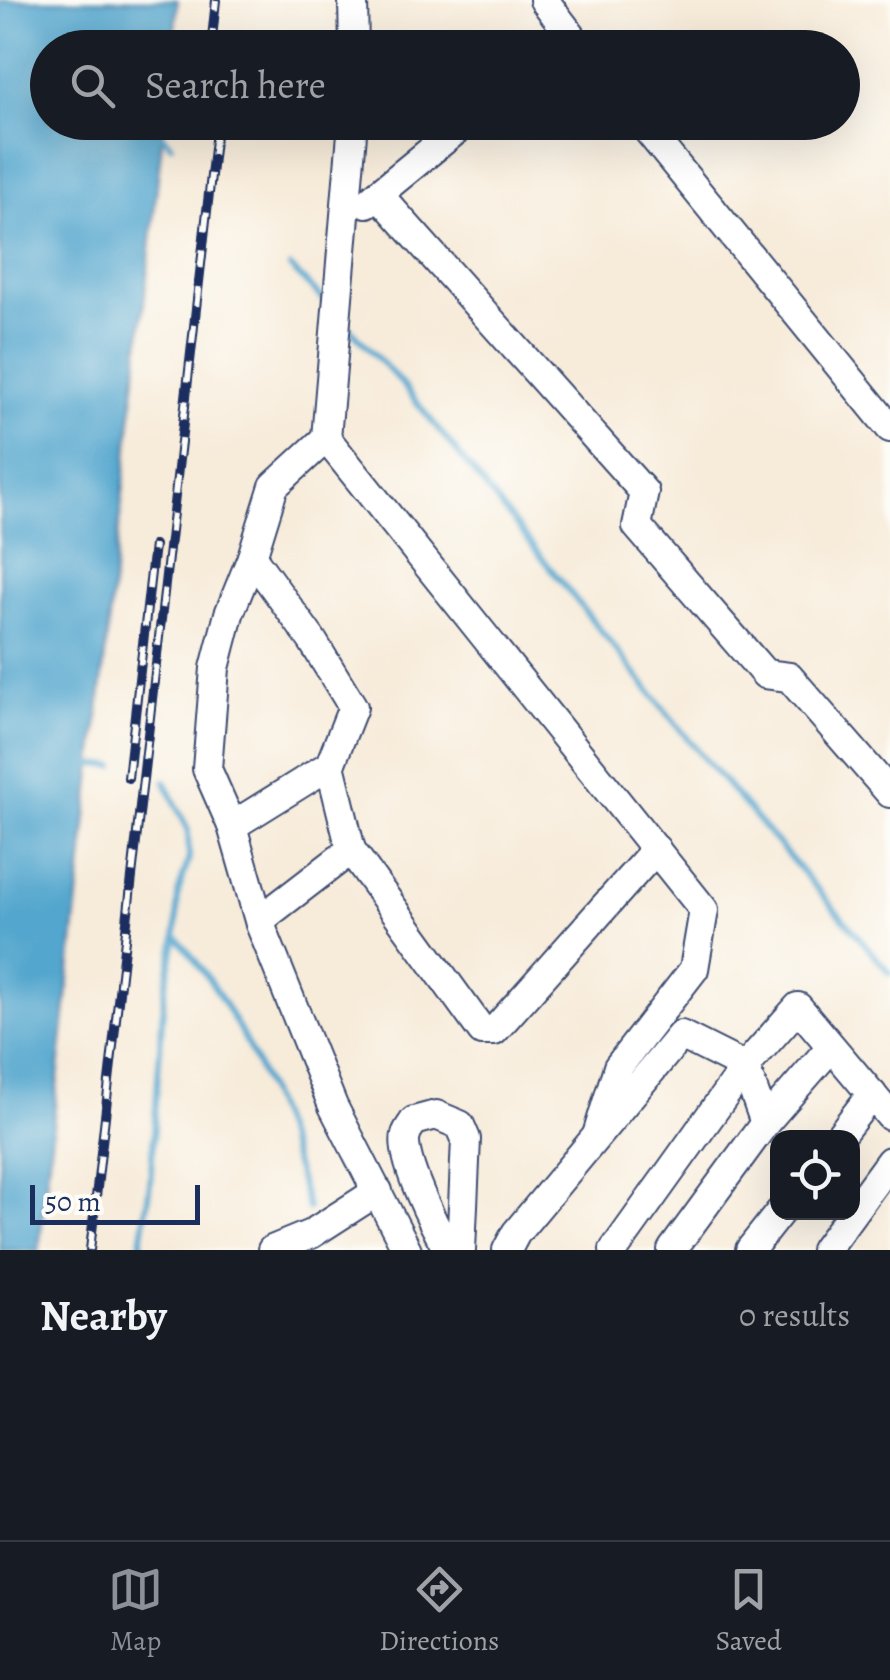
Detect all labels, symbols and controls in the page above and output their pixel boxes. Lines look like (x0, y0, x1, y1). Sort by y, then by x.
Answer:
search box (30, 30, 860, 140)
icon: search (65, 58, 120, 113)
text: Search here (145, 59, 326, 111)
map controls (770, 1130, 860, 1220)
button: locate (770, 1130, 860, 1220)
scale bar (30, 1180, 200, 1224)
text: 50 m (45, 1183, 101, 1221)
text: Nearby (40, 1287, 167, 1344)
text: 0 results (739, 1293, 850, 1337)
tab: Map (108, 1562, 163, 1660)
tab: Directions (379, 1562, 499, 1660)
tab: Saved (716, 1562, 782, 1660)

